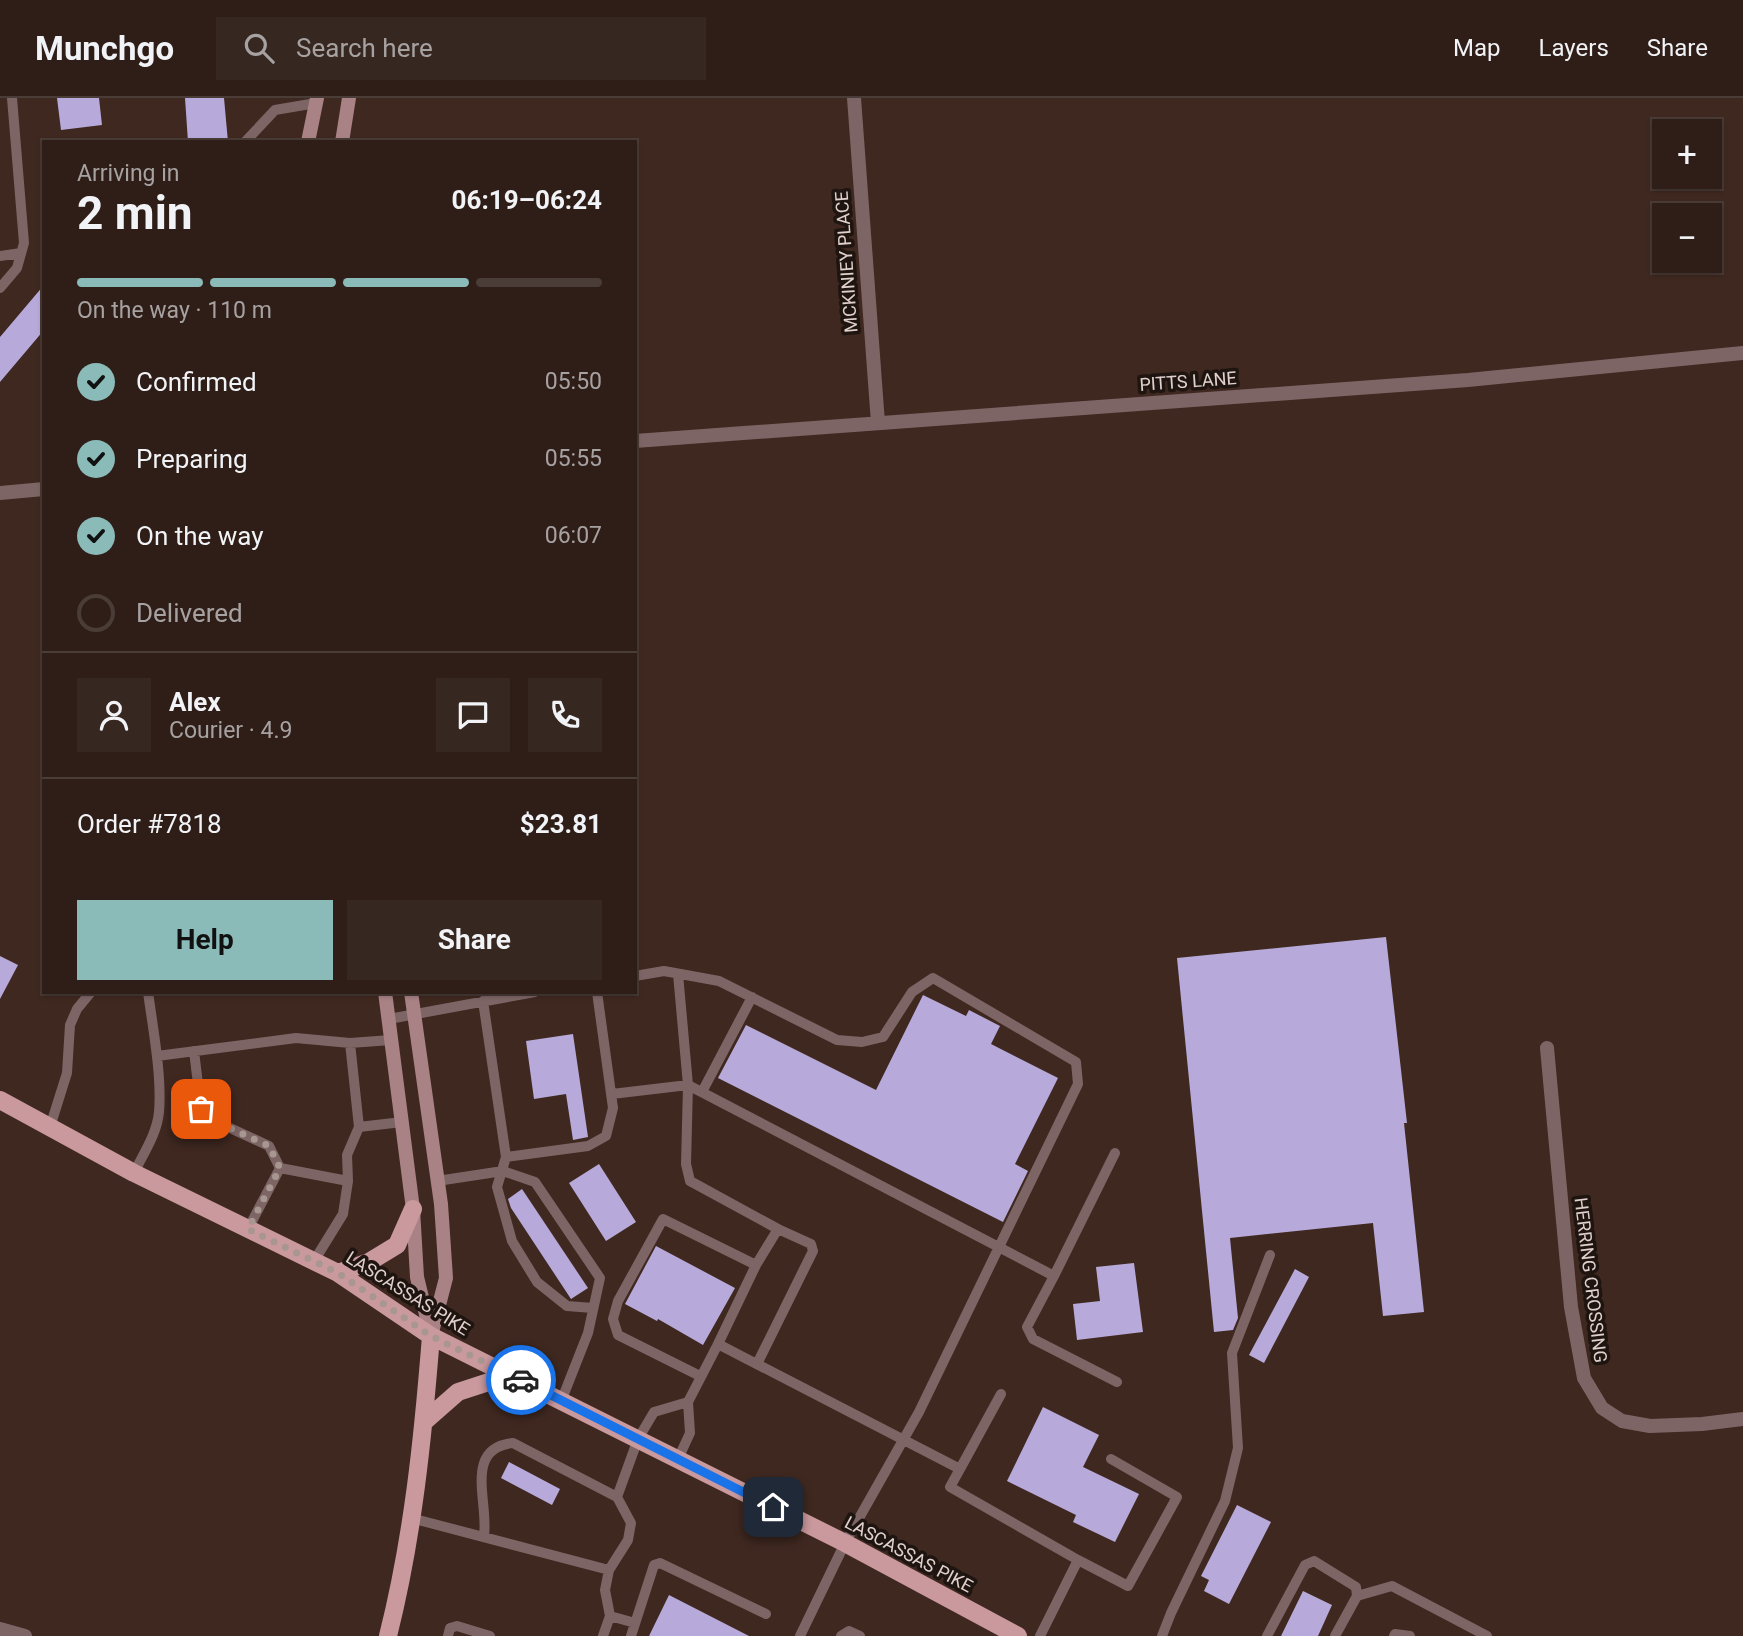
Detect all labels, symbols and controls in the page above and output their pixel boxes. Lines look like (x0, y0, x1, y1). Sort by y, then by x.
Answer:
search box (216, 17, 706, 80)
text: Munchgo (35, 29, 174, 68)
icon: search (240, 29, 278, 67)
text: Search here (296, 33, 433, 63)
text: Map (1453, 34, 1501, 62)
text: Layers (1539, 34, 1609, 62)
text: Share (1647, 34, 1708, 62)
map controls (1652, 119, 1722, 273)
button: + (1652, 119, 1722, 189)
text: Arriving in (77, 160, 180, 187)
text: 06:19–06:24 (452, 185, 602, 215)
text: 2 min (77, 186, 193, 240)
street label: MCKINIEY PLACE (831, 191, 861, 333)
button: − (1652, 203, 1722, 273)
text: On the way · 110 m (77, 297, 272, 324)
icon: check (77, 363, 115, 401)
text: Confirmed (136, 367, 257, 397)
street label: PITTS LANE (1139, 367, 1237, 395)
text: 05:50 (545, 368, 602, 395)
icon: check (77, 440, 115, 478)
text: Preparing (136, 444, 248, 474)
text: 05:55 (545, 445, 602, 472)
icon: check (77, 517, 115, 555)
text: On the way (136, 521, 264, 551)
text: 06:07 (545, 522, 602, 549)
text: Delivered (136, 598, 243, 628)
button: person (77, 678, 151, 752)
button: chat (436, 678, 510, 752)
button: phone (528, 678, 602, 752)
text: Alex (169, 687, 221, 717)
text: Courier · 4.9 (169, 717, 292, 744)
text: Order #7818 (77, 809, 222, 839)
text: $23.81 (520, 809, 602, 839)
button: Help (77, 900, 333, 980)
button: Share (347, 900, 602, 980)
pin (171, 1079, 231, 1139)
icon: bag (182, 1090, 220, 1128)
street label: HERRING CROSSING (1570, 1196, 1612, 1364)
street label: LASCASSAS PIKE (342, 1247, 474, 1339)
courier (486, 1345, 556, 1415)
icon: car (502, 1361, 540, 1399)
pin (743, 1477, 803, 1537)
icon: home (754, 1488, 792, 1526)
street label: LASCASSAS PIKE (841, 1511, 977, 1597)

